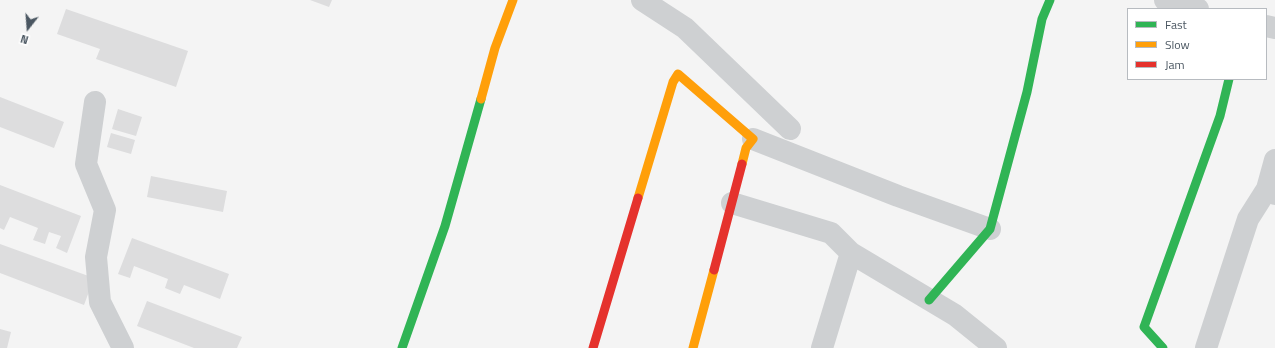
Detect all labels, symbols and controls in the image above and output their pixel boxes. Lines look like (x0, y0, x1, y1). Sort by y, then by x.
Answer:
north arrow (8, 8, 48, 48)
legend (1127, 8, 1267, 80)
text: Fast (1165, 15, 1187, 34)
text: N (19, 31, 30, 48)
text: Slow (1165, 35, 1190, 54)
text: Jam (1165, 55, 1185, 74)

